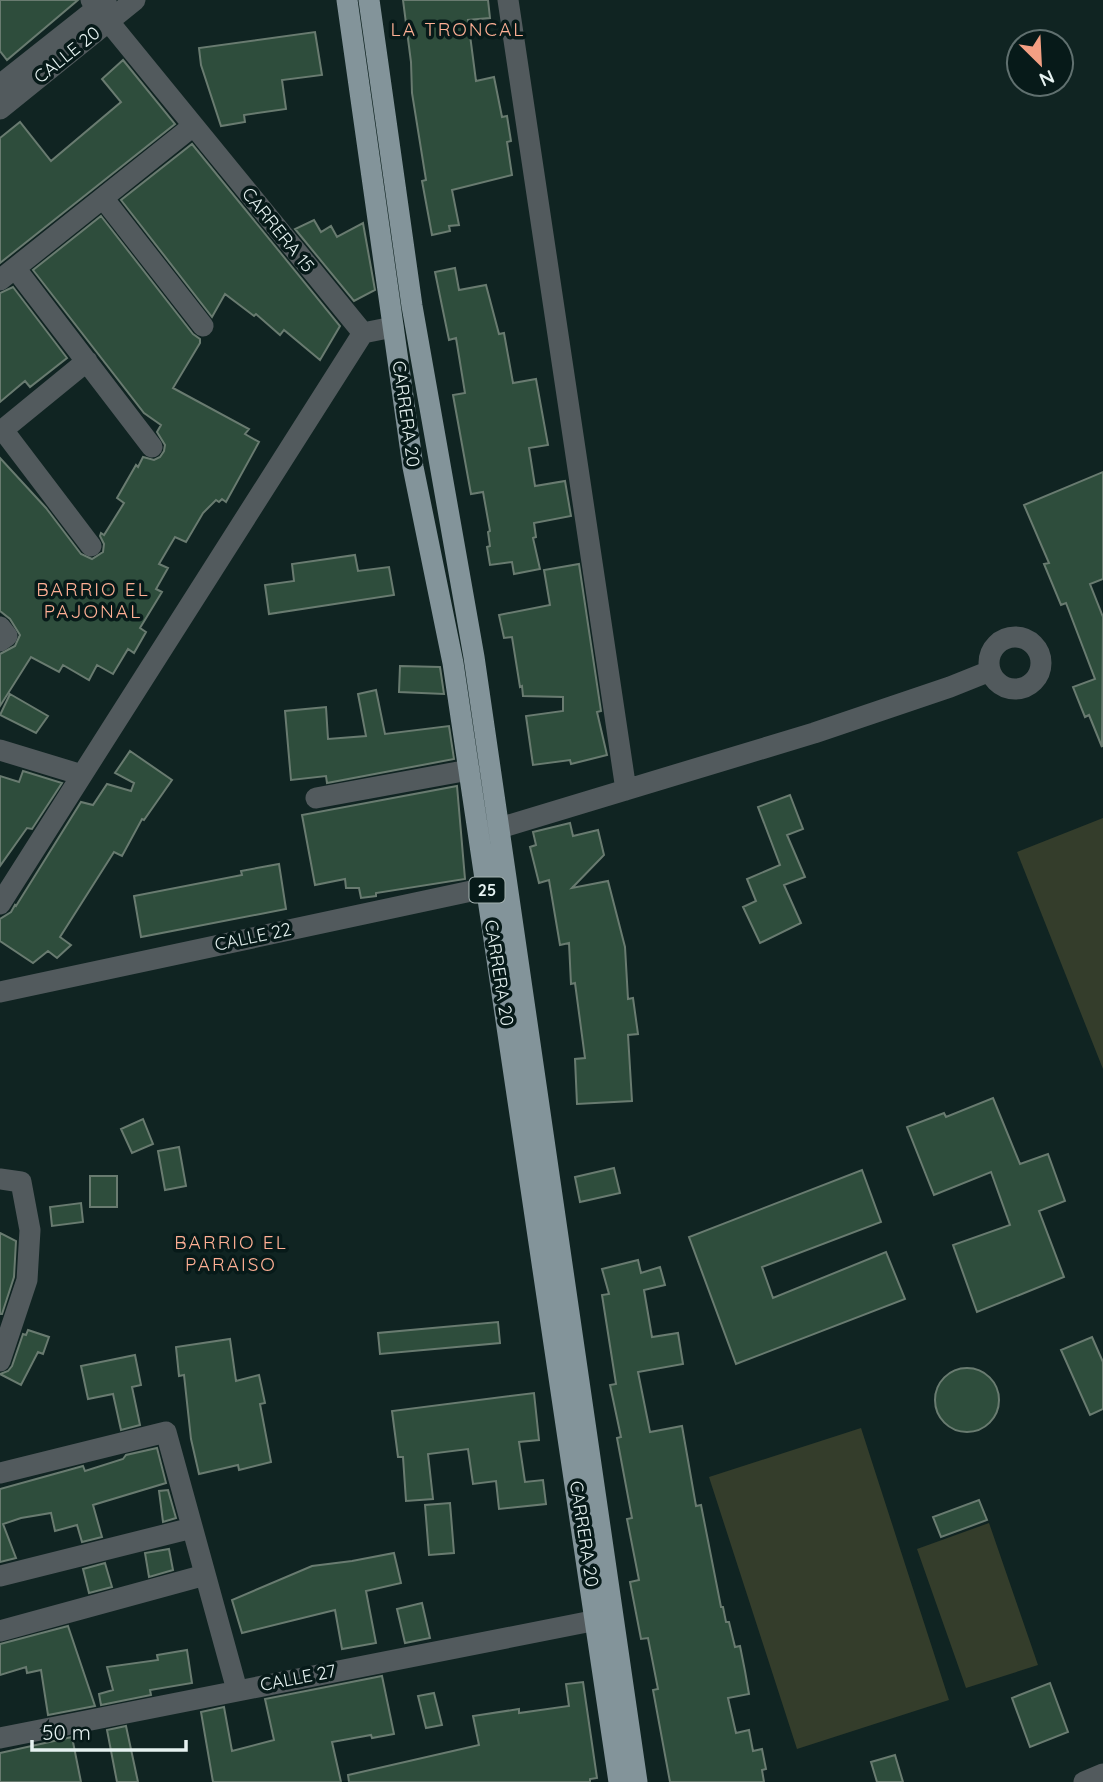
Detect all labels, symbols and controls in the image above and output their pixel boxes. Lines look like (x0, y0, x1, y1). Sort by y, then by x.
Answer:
district label: LA TRONCAL (391, 17, 525, 41)
street label: CALLE 20 (29, 21, 104, 88)
north arrow (1005, 28, 1075, 98)
text: N (1036, 65, 1058, 92)
street label: CARRERA 15 (237, 182, 320, 277)
street label: CARRERA 20 (388, 359, 425, 469)
district label: BARRIO EL PAJONAL (36, 577, 150, 623)
road number: 25 (470, 877, 504, 902)
street label: CALLE 22 (213, 917, 293, 956)
street label: CARRERA 20 (480, 918, 519, 1028)
district label: BARRIO EL PARAISO (174, 1230, 288, 1276)
street label: CARRERA 20 (565, 1479, 604, 1589)
street label: CALLE 27 (258, 1659, 338, 1696)
scale bar (32, 1708, 186, 1752)
text: 50 m (42, 1719, 91, 1745)

